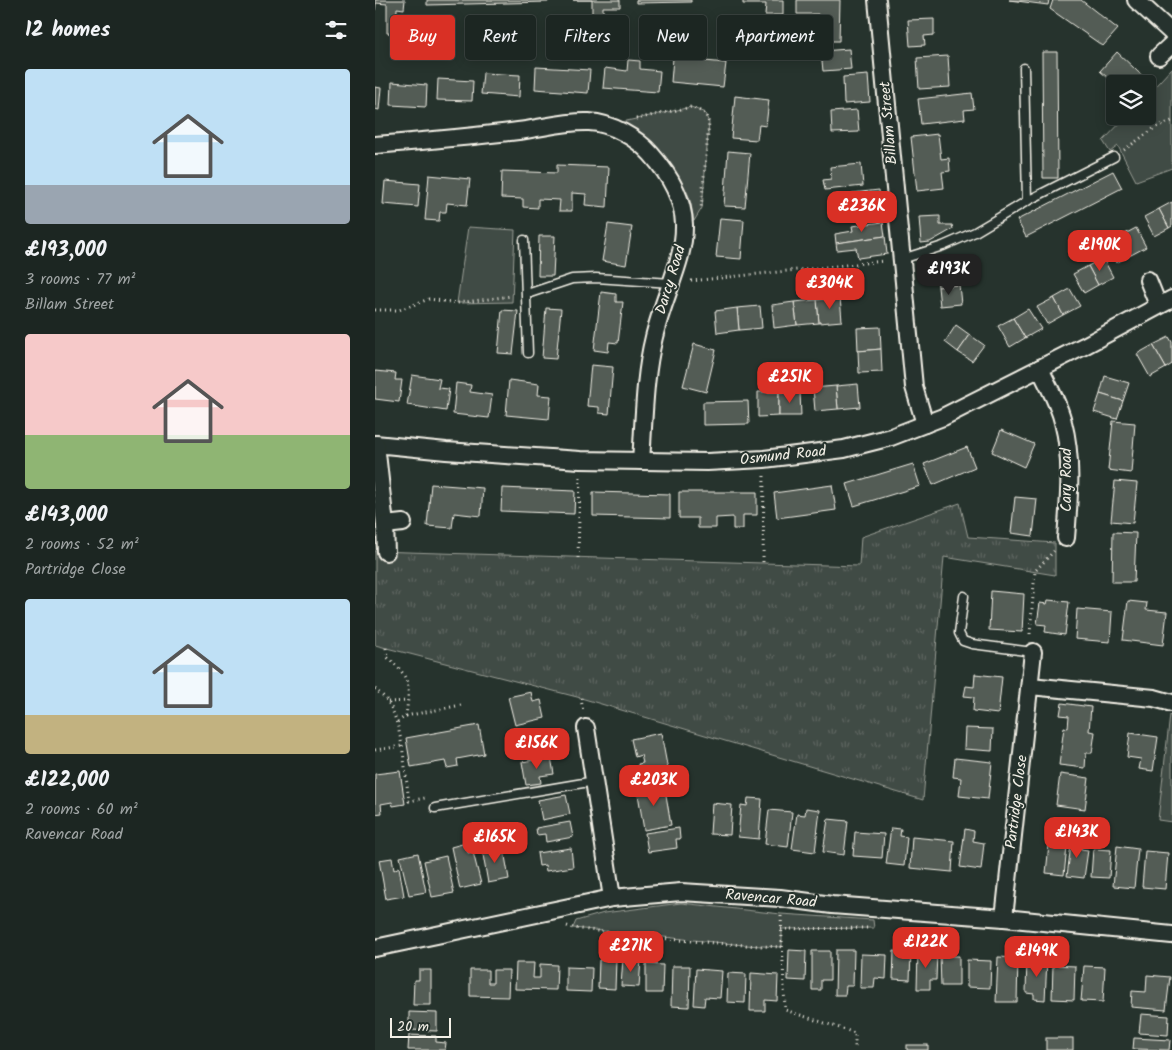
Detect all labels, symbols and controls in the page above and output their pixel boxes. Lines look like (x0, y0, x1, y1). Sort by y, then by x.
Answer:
text: 12 homes (25, 14, 110, 47)
chip: Buy (390, 15, 455, 60)
chip: Rent (465, 15, 536, 60)
chip: Filters (546, 15, 629, 60)
chip: New (639, 15, 707, 60)
chip: Apartment (717, 15, 833, 60)
icon: filters (322, 16, 350, 44)
map controls (1106, 75, 1156, 125)
button: layers (1106, 75, 1156, 125)
street label: Billam Street (873, 80, 905, 166)
icon: home (143, 101, 233, 191)
pin: £236K (827, 190, 897, 233)
text: £236K (838, 194, 886, 219)
pin: £190K (1065, 230, 1135, 272)
text: £190K (1079, 233, 1121, 258)
text: £193,000 (25, 234, 107, 267)
street label: Darcy Road (649, 242, 693, 318)
pin: £193K (914, 254, 984, 296)
text: £193K (927, 257, 971, 282)
text: 3 rooms · 77 m² (25, 267, 135, 292)
pin: £304K (795, 268, 865, 310)
text: £304K (806, 271, 854, 296)
text: Billam Street (25, 292, 114, 317)
pin: £251K (755, 362, 825, 404)
text: £251K (768, 365, 812, 390)
icon: home (143, 366, 233, 456)
street label: Osmund Road (739, 440, 828, 472)
street label: Cary Road (1055, 447, 1079, 512)
text: £143,000 (25, 499, 107, 532)
text: 2 rooms · 52 m² (25, 532, 139, 557)
text: Partridge Close (25, 557, 126, 582)
icon: home (143, 631, 233, 721)
pin: £156K (502, 728, 572, 770)
text: £156K (516, 731, 558, 756)
street label: Partridge Close (999, 753, 1035, 850)
text: £122,000 (25, 764, 109, 797)
pin: £203K (619, 764, 689, 807)
text: £203K (630, 768, 678, 793)
text: 2 rooms · 60 m² (25, 797, 138, 822)
pin: £143K (1042, 816, 1112, 859)
text: £143K (1055, 820, 1099, 845)
text: Ravencar Road (25, 822, 123, 847)
pin: £165K (460, 822, 530, 864)
text: £165K (474, 825, 516, 850)
street label: Ravencar Road (724, 883, 818, 915)
pin: £122K (891, 926, 961, 969)
pin: £271K (596, 930, 666, 973)
text: £122K (904, 930, 948, 955)
text: £271K (609, 934, 653, 959)
pin: £149K (1002, 936, 1072, 978)
text: £149K (1016, 939, 1059, 964)
scale bar (390, 1015, 451, 1038)
text: 20 m (397, 1016, 429, 1038)

